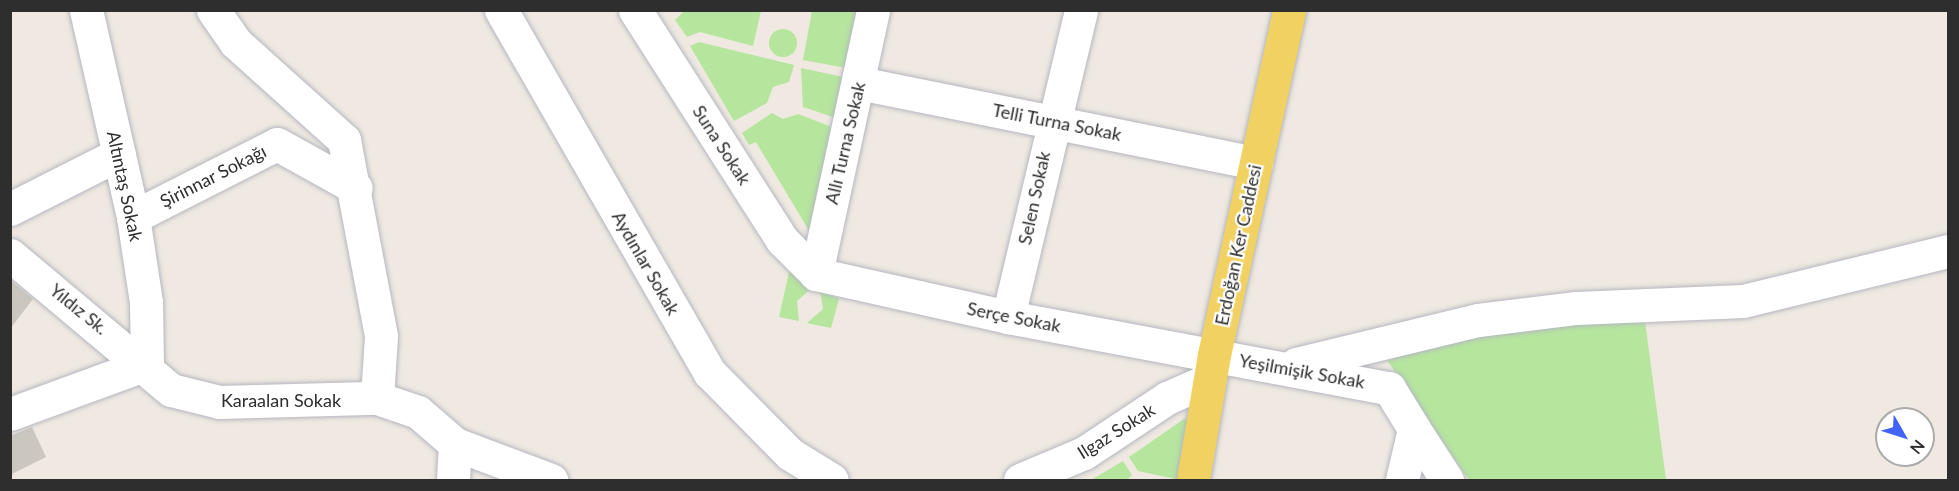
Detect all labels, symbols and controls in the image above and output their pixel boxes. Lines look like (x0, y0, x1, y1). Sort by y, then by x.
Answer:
street label: Allı Turna Sokak (820, 79, 870, 207)
street label: Telli Turna Sokak (990, 99, 1124, 145)
street label: Suna Sokak (688, 101, 756, 189)
street label: Altıntaş Sokak (103, 129, 147, 243)
street label: Şirinnar Sokağı (156, 140, 270, 212)
street label: Selen Sokak (1014, 149, 1054, 247)
street label: Erdoğan Ker Caddesi (1210, 162, 1266, 328)
street label: Aydınlar Sokak (608, 207, 684, 319)
street label: Yıldız Sk. (46, 279, 112, 339)
street label: Serçe Sokak (965, 297, 1063, 337)
street label: Yeşilmişik Sokak (1237, 349, 1367, 393)
street label: Karaalan Sokak (221, 389, 341, 411)
street label: Ilgaz Sokak (1073, 399, 1159, 463)
north arrow (1875, 407, 1935, 467)
text: N (1907, 437, 1929, 458)

